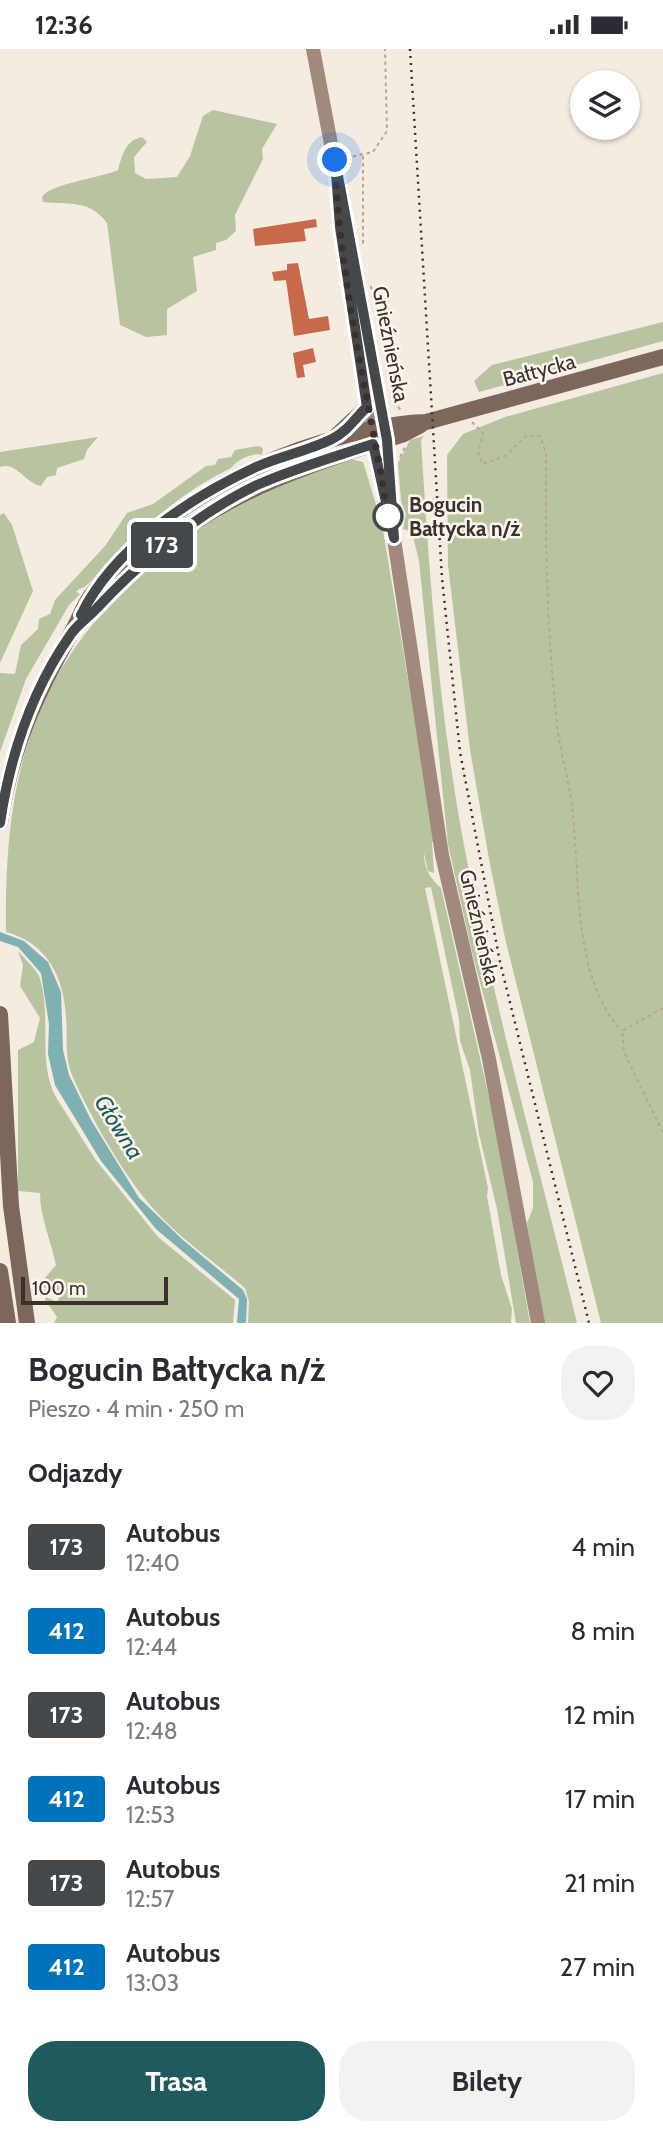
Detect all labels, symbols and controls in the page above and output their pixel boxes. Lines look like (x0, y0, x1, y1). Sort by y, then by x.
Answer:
text: 12:36 (35, 9, 93, 41)
map controls (570, 70, 640, 140)
button: layers (570, 70, 640, 140)
your location (317, 142, 352, 177)
street label: Gnieźnieńska (368, 284, 414, 404)
street label: Bałtycka (500, 348, 578, 392)
place label: Bogucin Bałtycka n/ż (409, 492, 520, 541)
marker: Bogucin Bałtycka n/ż (373, 501, 403, 531)
line badge: 173 (122, 522, 202, 568)
text: 173 (145, 530, 179, 559)
street label: Gnieźnieńska (455, 867, 505, 987)
water label: Główna (88, 1090, 150, 1164)
scale bar (21, 1274, 168, 1306)
text: 100 m (32, 1277, 86, 1300)
button: heart (561, 1346, 635, 1420)
text: Bogucin Bałtycka n/ż (28, 1349, 325, 1389)
text: Pieszo · 4 min · 250 m (28, 1395, 244, 1423)
text: Odjazdy (28, 1457, 123, 1489)
text: Autobus (126, 1517, 220, 1549)
text: 4 min (571, 1531, 635, 1563)
text: 173 (49, 1532, 84, 1561)
text: 12:40 (126, 1549, 180, 1577)
text: Autobus (126, 1601, 220, 1633)
text: 8 min (571, 1615, 635, 1647)
text: 412 (48, 1616, 85, 1645)
text: 12:44 (126, 1633, 177, 1661)
text: Autobus (126, 1685, 220, 1717)
text: 12 min (564, 1699, 635, 1731)
text: 173 (49, 1700, 84, 1729)
text: 12:48 (126, 1717, 178, 1745)
text: Autobus (126, 1769, 220, 1801)
text: 17 min (565, 1783, 635, 1815)
text: 412 (48, 1784, 85, 1813)
text: 12:53 (126, 1801, 175, 1829)
text: Autobus (126, 1853, 220, 1885)
text: 21 min (564, 1867, 635, 1899)
text: 173 (49, 1868, 84, 1897)
text: 12:57 (126, 1885, 174, 1913)
text: Autobus (126, 1937, 220, 1969)
text: 27 min (560, 1951, 635, 1983)
text: 412 (48, 1952, 85, 1981)
text: 13:03 (126, 1969, 179, 1997)
button: Trasa (28, 2041, 325, 2121)
button: Bilety (339, 2041, 635, 2121)

